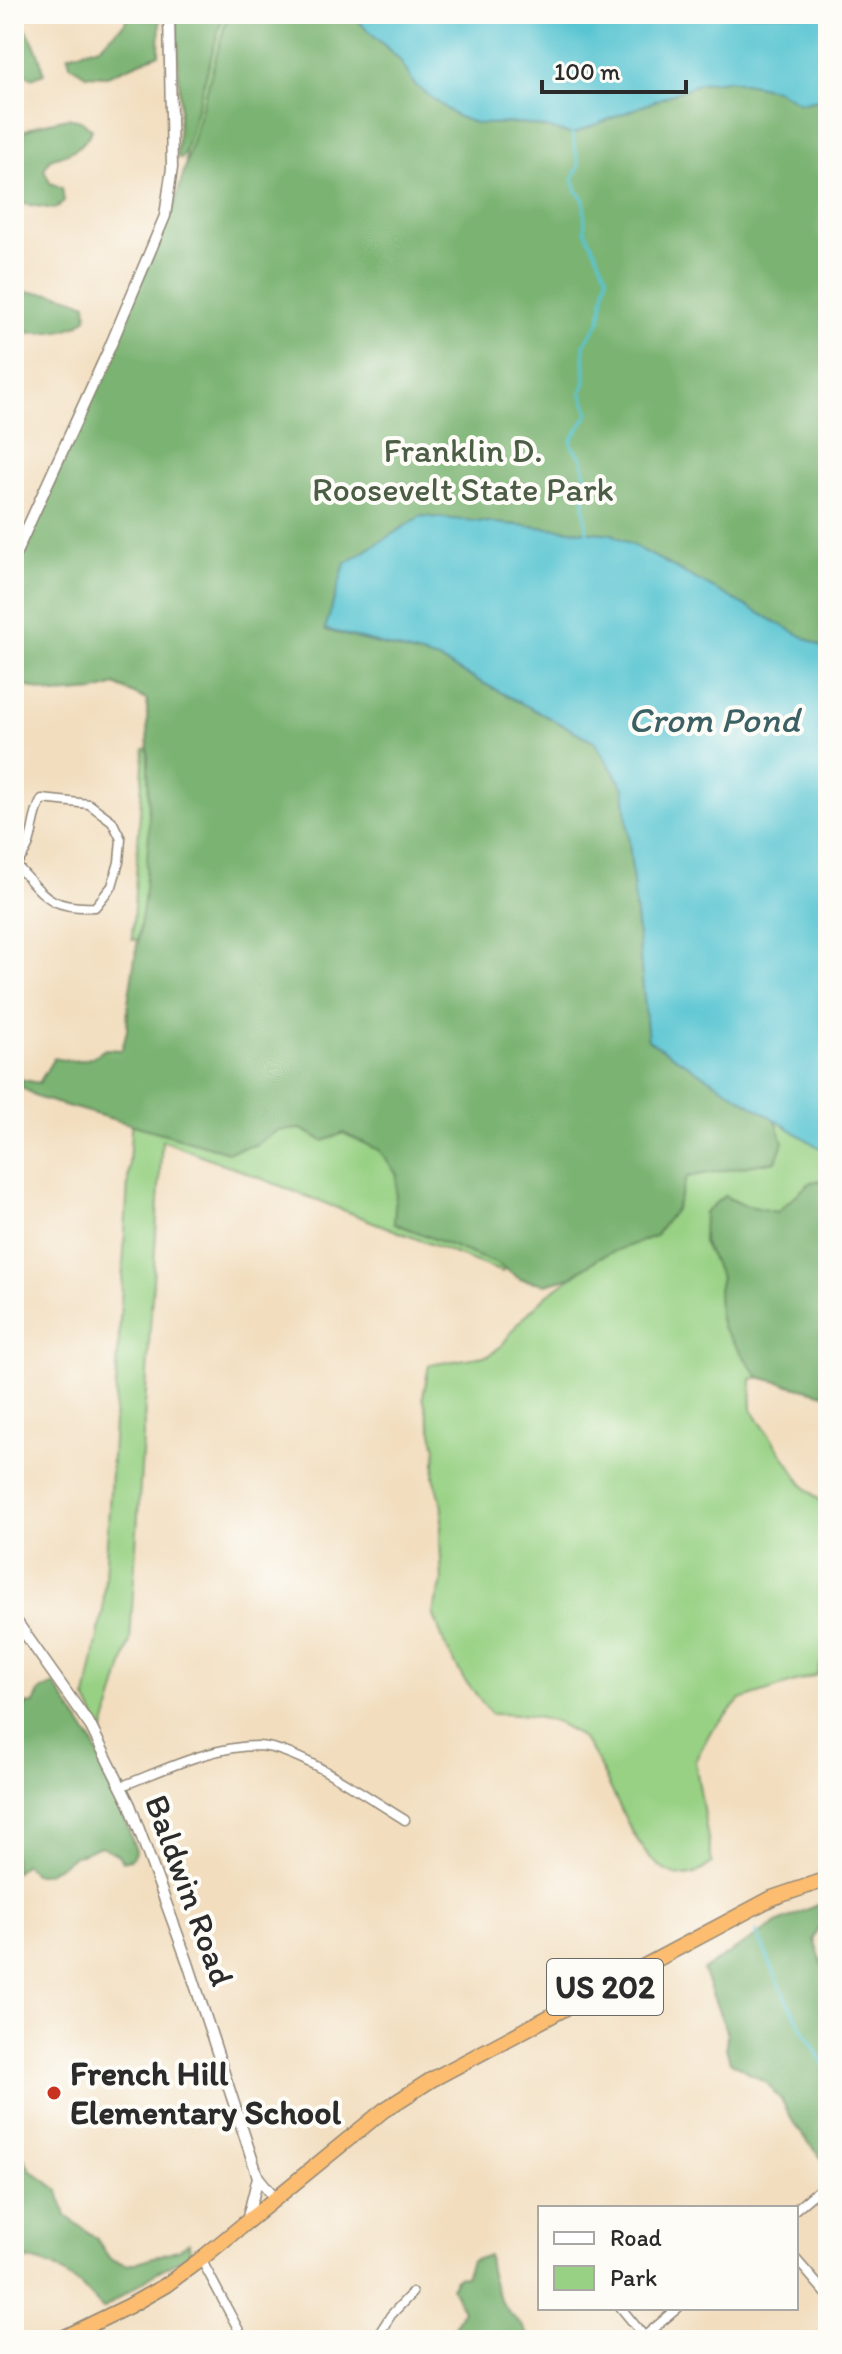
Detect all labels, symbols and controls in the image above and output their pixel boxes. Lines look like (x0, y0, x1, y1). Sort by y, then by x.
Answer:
scale bar (542, 44, 686, 94)
text: 100 m (554, 57, 620, 86)
park label: Franklin D. Roosevelt State Park (312, 430, 614, 510)
water label: Crom Pond (628, 698, 803, 741)
street label: Baldwin Road (136, 1789, 243, 1991)
road number: US 202 (547, 1959, 663, 2015)
place label: French Hill Elementary School (70, 2053, 341, 2133)
marker: French Hill Elementary School (45, 2084, 63, 2102)
legend (538, 2206, 798, 2310)
text: Road (610, 2223, 662, 2252)
text: Park (610, 2263, 657, 2292)

